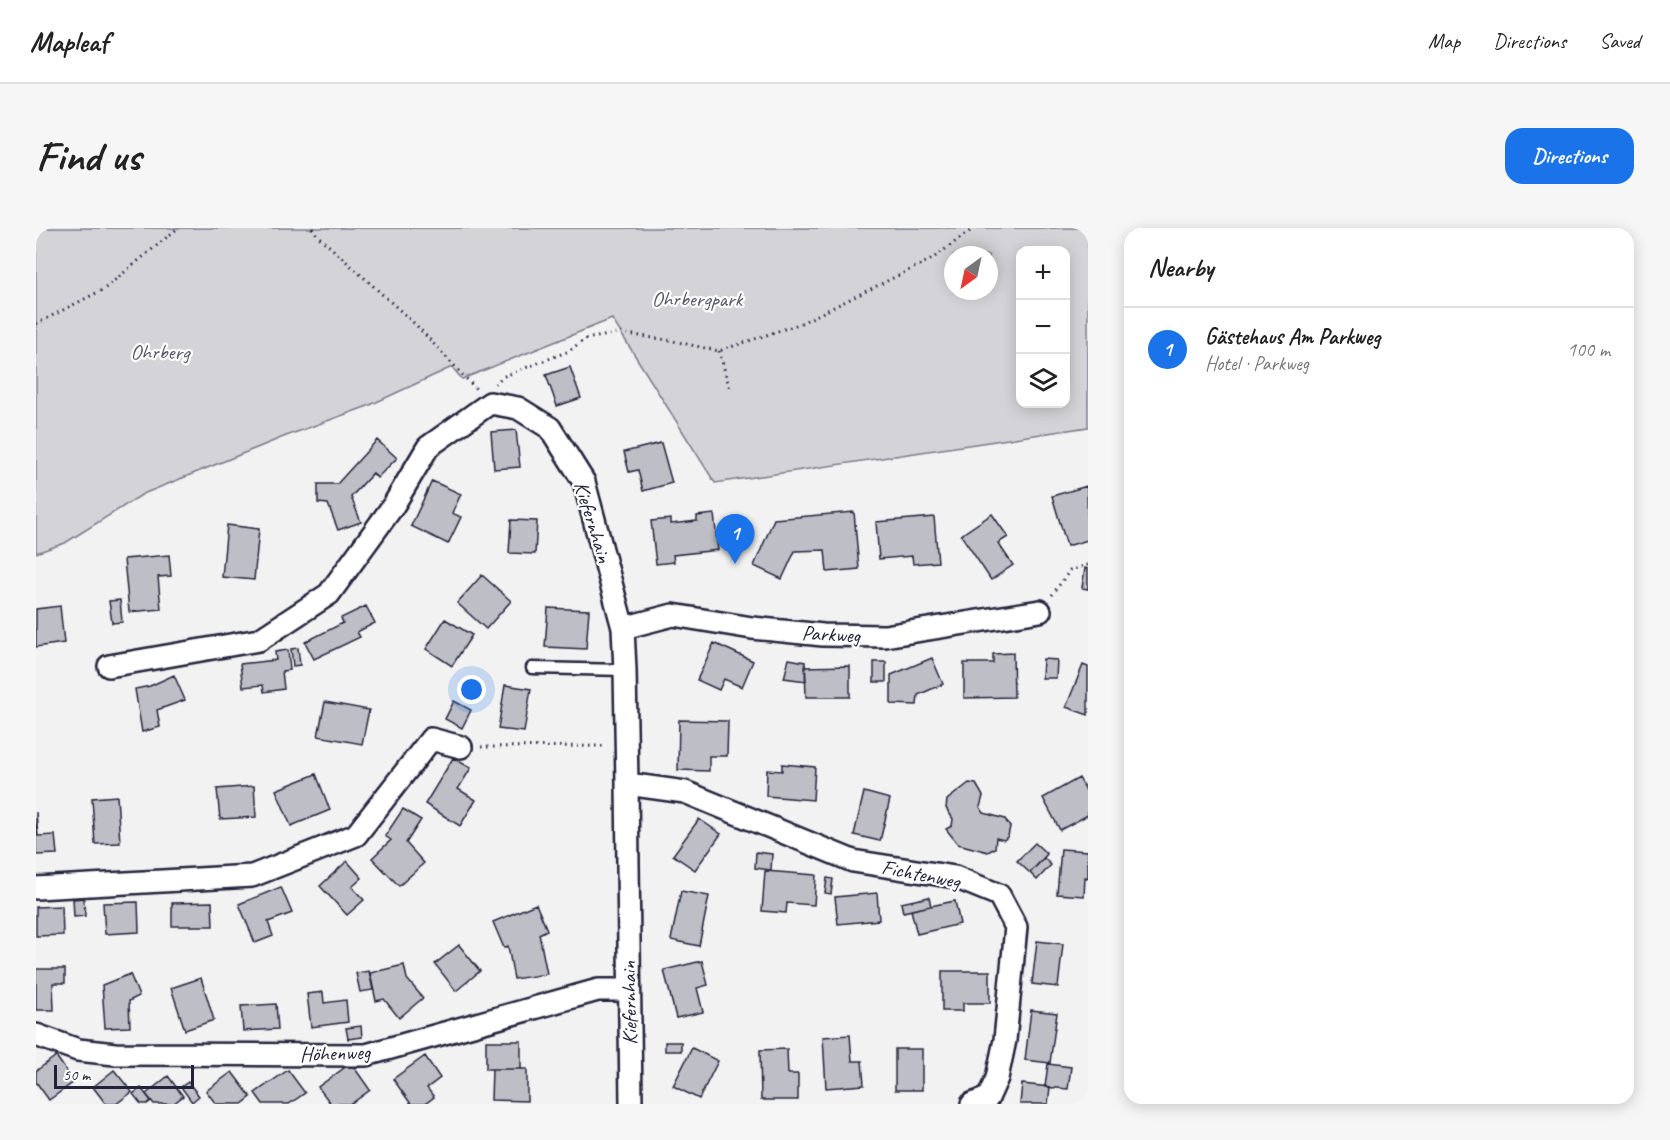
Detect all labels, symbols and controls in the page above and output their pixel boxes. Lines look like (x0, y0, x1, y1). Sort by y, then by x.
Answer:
text: Mapleaf (30, 24, 108, 59)
text: Map (1428, 28, 1460, 54)
text: Directions (1493, 28, 1566, 54)
text: Saved (1599, 28, 1640, 54)
button: Directions (1505, 128, 1634, 184)
text: Find us (36, 130, 141, 183)
north arrow (944, 246, 998, 300)
map controls (1016, 246, 1070, 408)
button: + (1016, 246, 1070, 300)
text: Nearby (1148, 251, 1213, 284)
park label: Ohrbergpark (652, 286, 744, 312)
button: − (1016, 300, 1070, 354)
text: Gästehaus Am Parkweg (1205, 323, 1380, 351)
text: 1 (1163, 337, 1172, 362)
text: 100 m (1567, 337, 1610, 362)
park label: Ohrberg (131, 339, 191, 365)
text: Hotel · Parkweg (1205, 351, 1309, 376)
button: layers (1016, 354, 1070, 408)
street label: Kiefernhain (568, 478, 618, 566)
pin: 1 (716, 514, 754, 564)
street label: Parkweg (801, 619, 862, 649)
your location (457, 675, 486, 704)
street label: Fichtenweg (880, 854, 964, 895)
street label: Kiefernhain (615, 960, 643, 1045)
street label: Höhenweg (299, 1039, 372, 1067)
scale bar (54, 1062, 194, 1090)
text: 50 m (63, 1065, 90, 1085)

